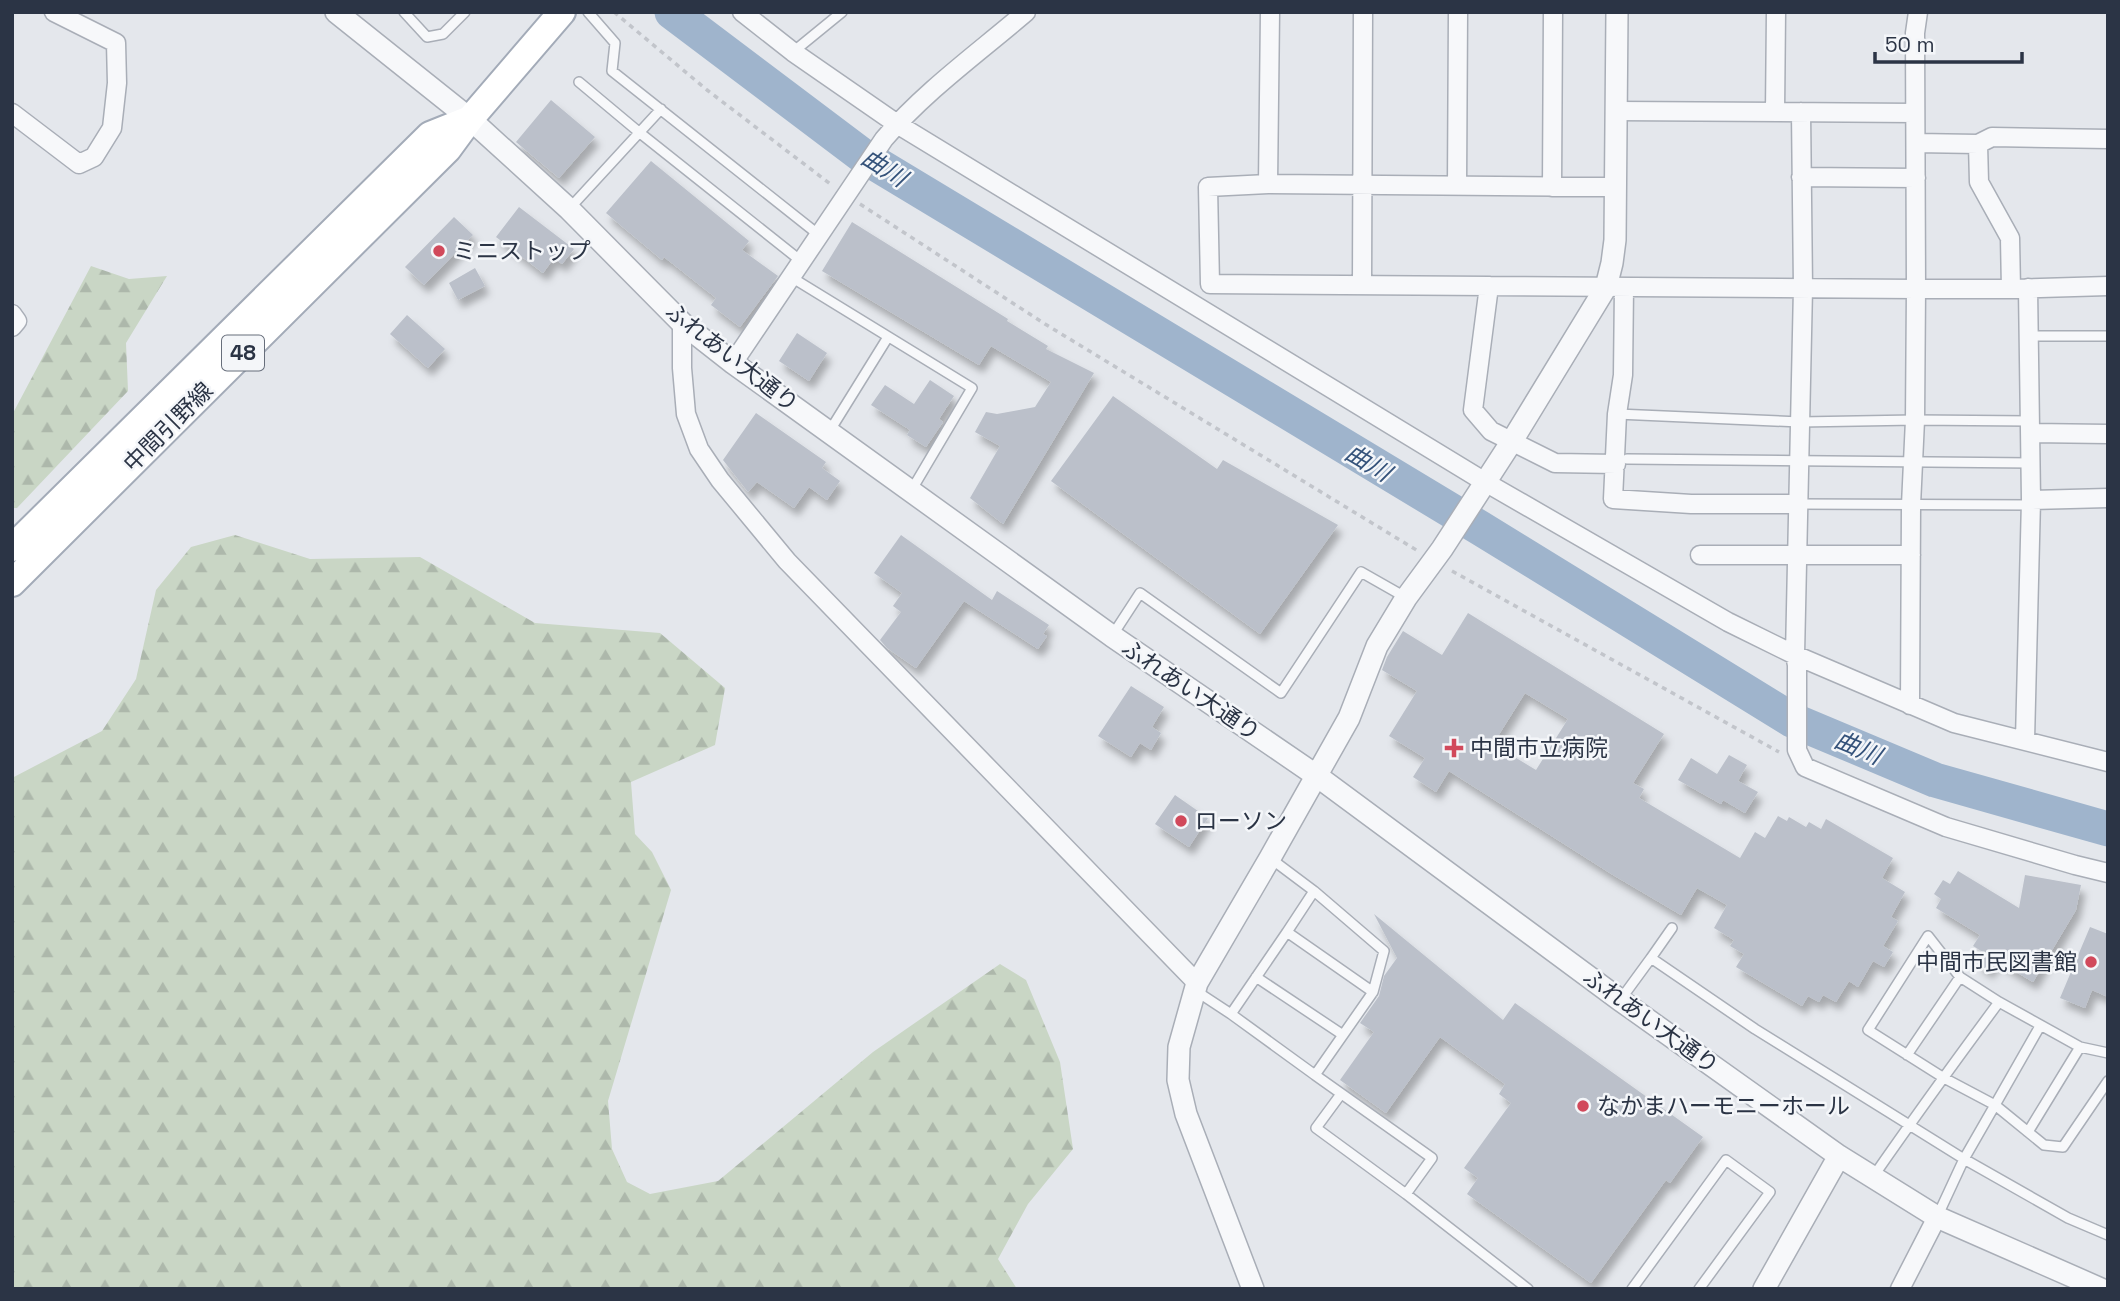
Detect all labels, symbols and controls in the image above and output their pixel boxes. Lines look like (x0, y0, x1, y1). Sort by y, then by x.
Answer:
scale bar (1875, 21, 2022, 65)
text: 50 m (1885, 31, 1935, 58)
water label: 曲川 (856, 142, 915, 195)
place label: ミニストップ (453, 236, 591, 266)
marker: ミニストップ (431, 243, 447, 259)
street label: ふれあい大通り (659, 296, 805, 418)
road number: 48 (222, 336, 264, 370)
street label: 中間引野線 (117, 376, 219, 478)
water label: 曲川 (1340, 437, 1399, 490)
street label: ふれあい大通り (1116, 633, 1266, 747)
water label: 曲川 (1830, 724, 1889, 772)
place label: 中間市立病院 (1470, 733, 1608, 763)
marker: 中間市立病院 (1444, 738, 1464, 758)
place label: ローソン (1195, 806, 1287, 836)
marker: ローソン (1173, 813, 1189, 829)
place label: 中間市民図書館 (1916, 947, 2077, 977)
marker: 中間市民図書館 (2083, 954, 2099, 970)
street label: ふれあい大通り (1577, 962, 1725, 1080)
place label: なかまハーモニーホール (1597, 1091, 1850, 1121)
marker: なかまハーモニーホール (1575, 1098, 1591, 1114)

